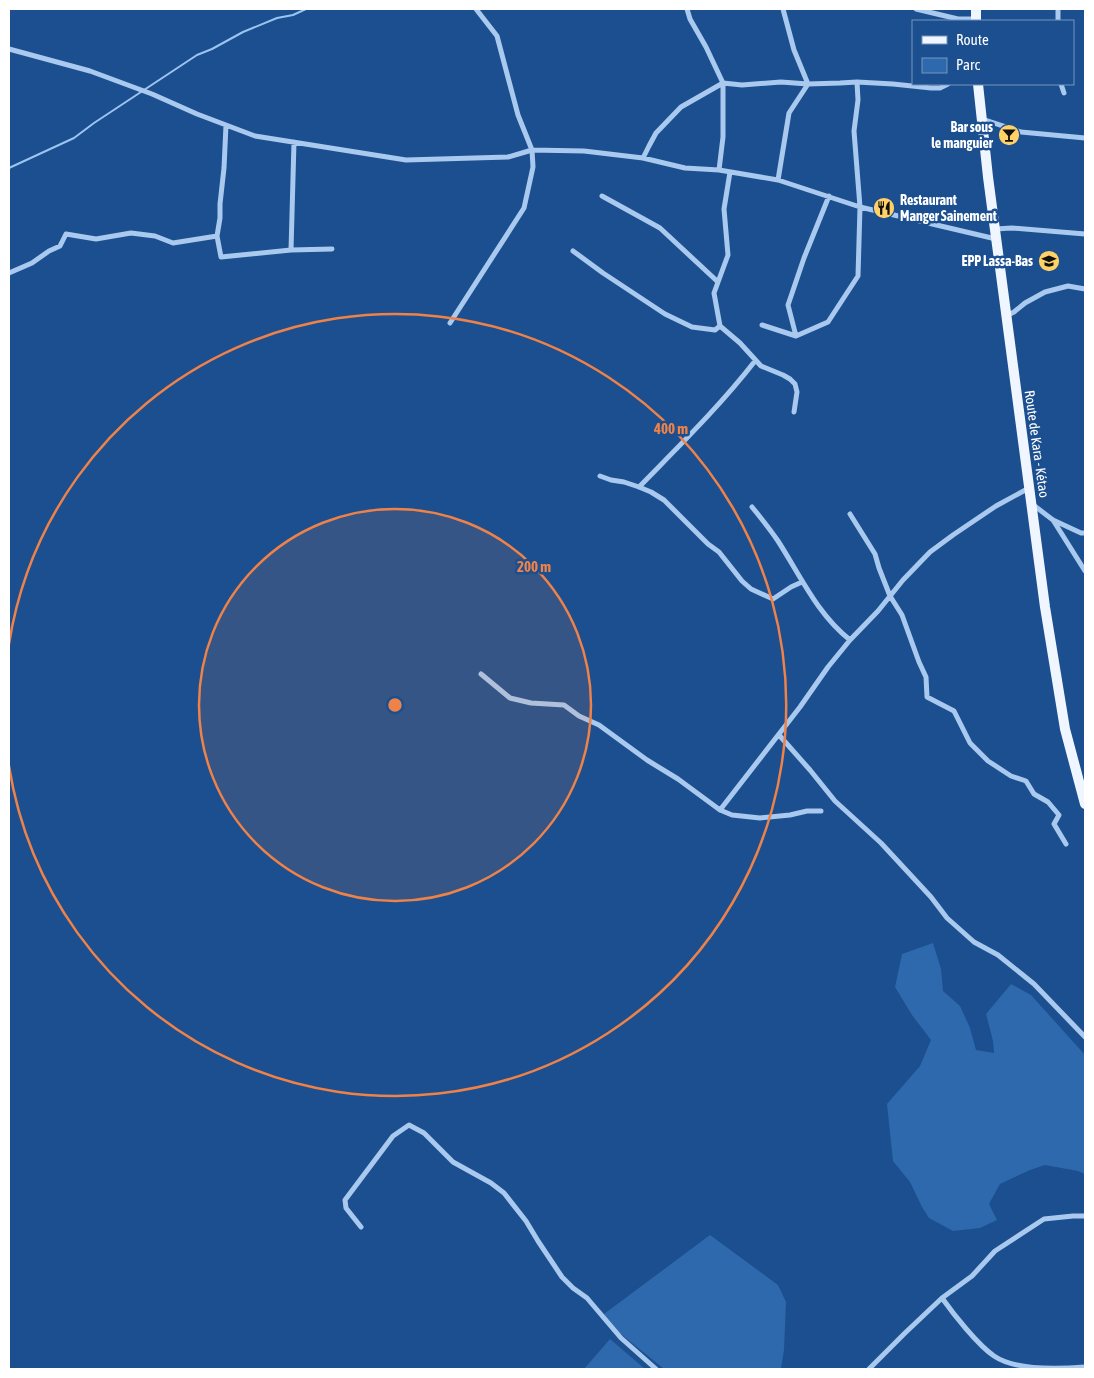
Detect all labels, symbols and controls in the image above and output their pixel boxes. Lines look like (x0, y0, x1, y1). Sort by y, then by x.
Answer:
legend (912, 20, 1074, 85)
text: Route (956, 31, 989, 48)
text: Parc (956, 56, 980, 73)
place label: Bar sous le manguier (931, 119, 994, 151)
bar icon: Bar sous le manguier (997, 123, 1021, 147)
place label: Restaurant Manger Sainement (900, 192, 997, 224)
restaurant icon: Restaurant Manger Sainement (872, 196, 896, 220)
school or university icon: EPP Lassa-Bas (1037, 249, 1061, 273)
place label: EPP Lassa-Bas (961, 253, 1033, 269)
street label: Route de Kara - Kétao (1022, 389, 1052, 499)
text: 400 m (653, 420, 688, 437)
text: 200 m (517, 558, 551, 575)
centre of rings (386, 696, 404, 714)

